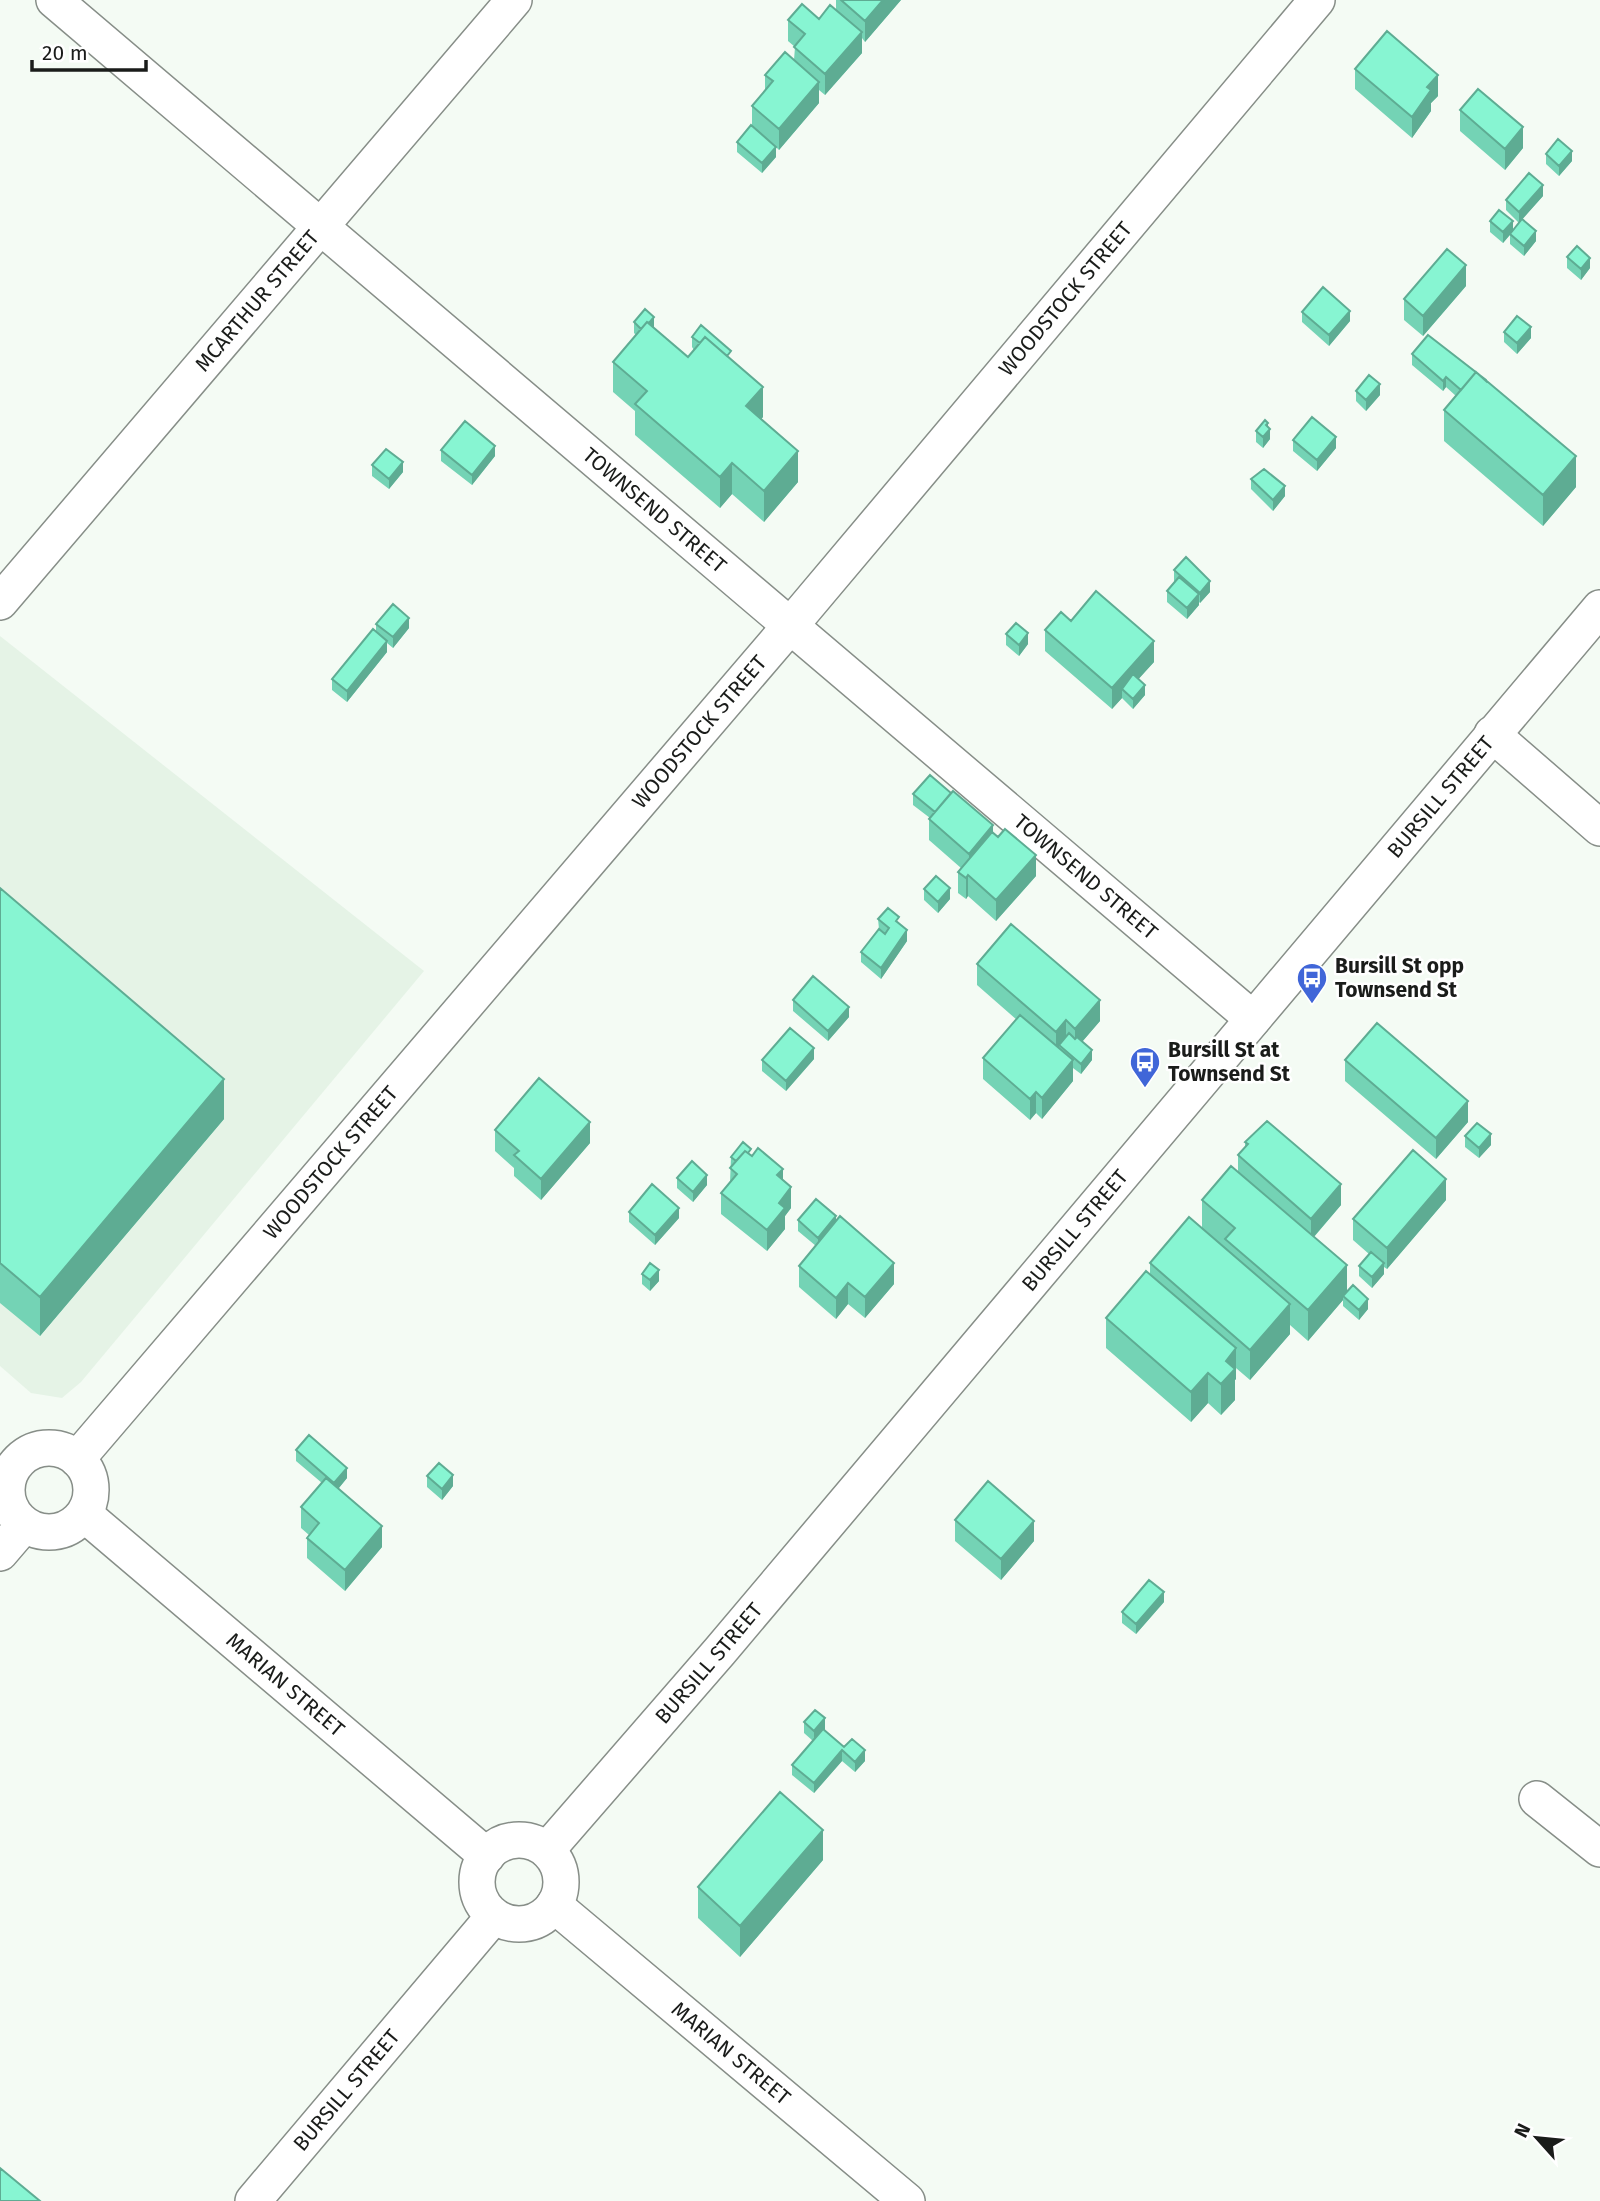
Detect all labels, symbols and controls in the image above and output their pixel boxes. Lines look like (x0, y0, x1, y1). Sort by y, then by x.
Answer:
scale bar (32, 28, 145, 72)
text: 20 m (42, 40, 88, 66)
street label: WOODSTOCK STREET (993, 217, 1138, 381)
street label: MCARTHUR STREET (190, 225, 325, 377)
street label: TOWNSEND STREET (577, 442, 732, 579)
street label: WOODSTOCK STREET (627, 650, 772, 814)
street label: BURSILL STREET (1382, 731, 1499, 863)
street label: TOWNSEND STREET (1009, 809, 1163, 945)
place label: Bursill St opp Townsend St (1335, 953, 1464, 1003)
bus stop icon: Bursill St opp Townsend St (1295, 961, 1329, 1005)
place label: Bursill St at Townsend St (1168, 1037, 1291, 1087)
bus stop icon: Bursill St at Townsend St (1128, 1045, 1162, 1089)
street label: WOODSTOCK STREET (258, 1081, 403, 1245)
street label: BURSILL STREET (1016, 1164, 1134, 1297)
street label: BURSILL STREET (650, 1597, 768, 1729)
street label: MARIAN STREET (221, 1627, 350, 1742)
street label: MARIAN STREET (666, 1996, 796, 2111)
street label: BURSILL STREET (288, 2024, 406, 2156)
north arrow (1502, 2103, 1572, 2173)
text: N (1509, 2120, 1535, 2141)

